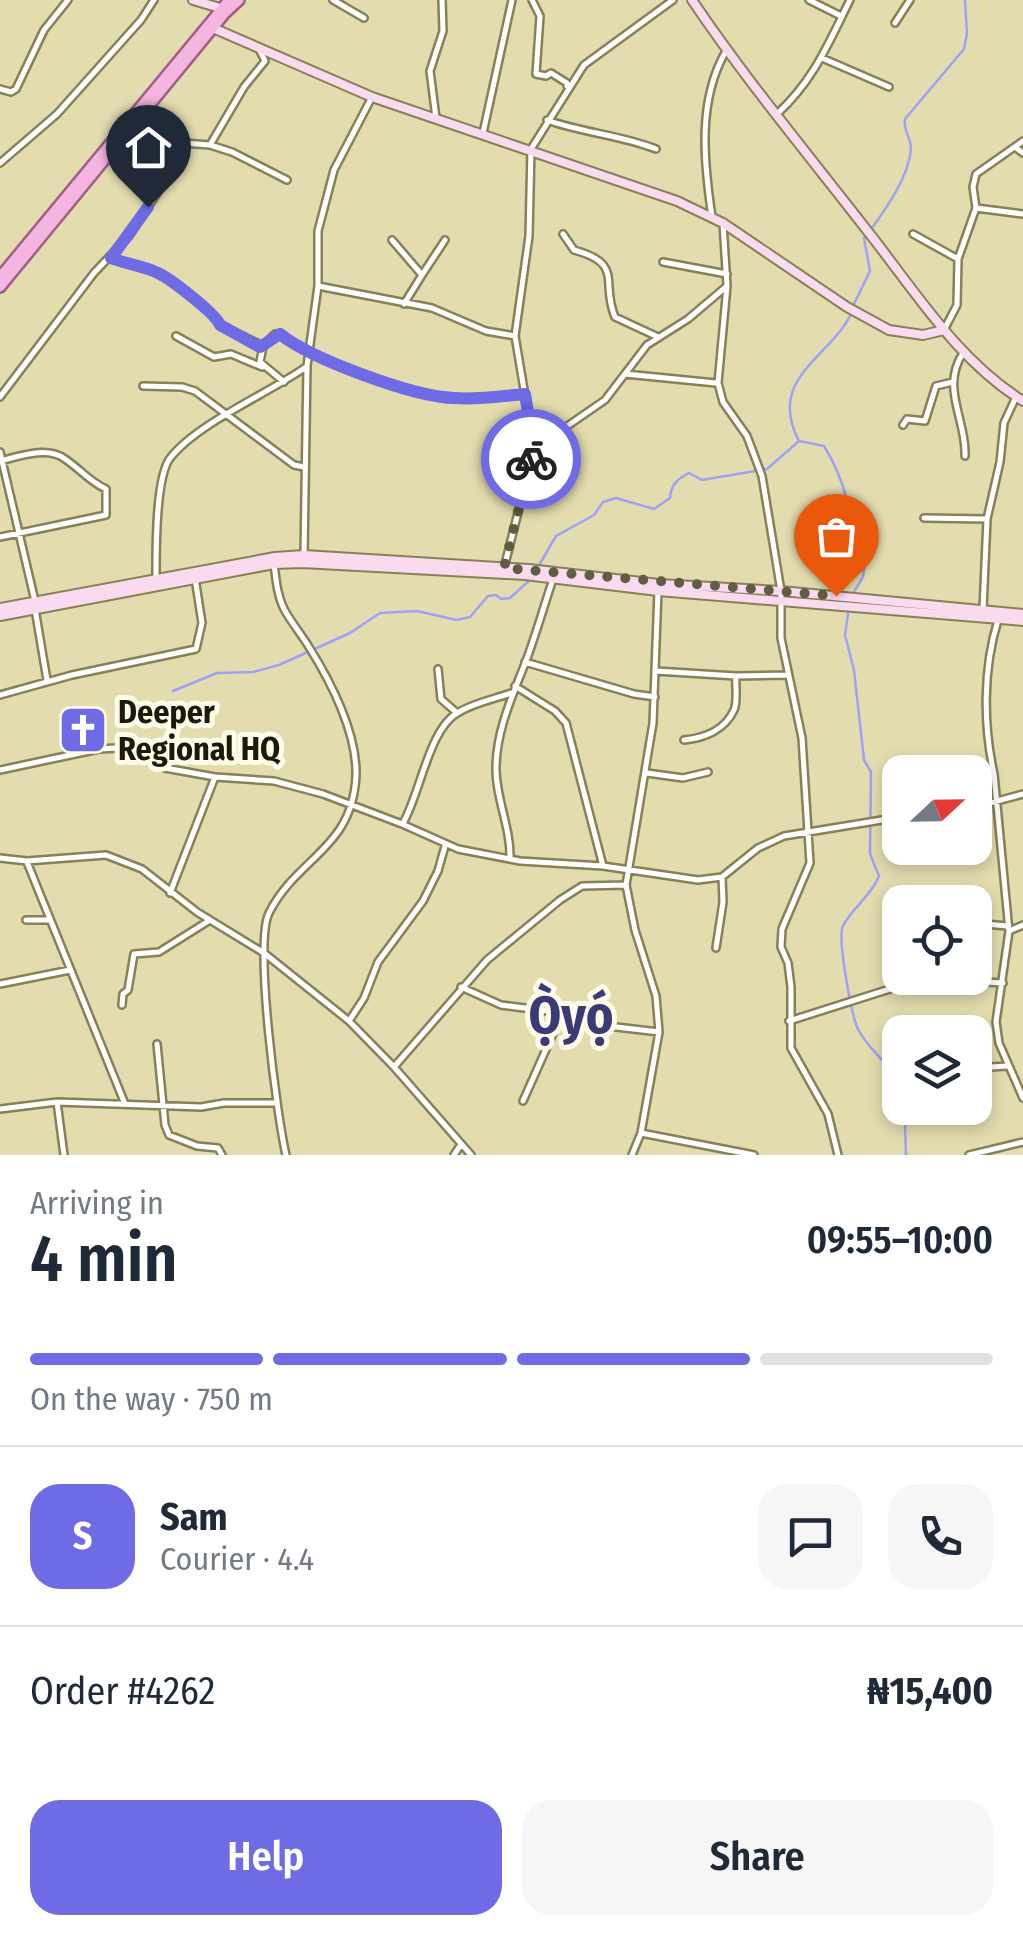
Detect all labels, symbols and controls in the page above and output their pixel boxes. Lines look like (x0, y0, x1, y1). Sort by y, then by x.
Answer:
pin (106, 105, 191, 208)
icon: home (121, 120, 176, 175)
courier (481, 409, 581, 509)
icon: bike (504, 432, 559, 487)
pin (794, 494, 879, 597)
icon: bag (809, 509, 864, 564)
place label: Deeper Regional HQ (118, 693, 281, 768)
church icon: Deeper Regional HQ (57, 704, 109, 756)
north arrow (882, 755, 992, 865)
map controls (882, 755, 992, 1125)
button: locate (882, 885, 992, 995)
district label: Ọ̀yọ́ (529, 982, 613, 1047)
button: layers (882, 1015, 992, 1125)
text: Arriving in (30, 1184, 164, 1222)
text: 09:55–10:00 (807, 1217, 993, 1263)
text: 4 min (30, 1220, 178, 1298)
text: On the way · 750 m (30, 1380, 273, 1418)
button: chat (758, 1484, 863, 1589)
button: phone (888, 1484, 993, 1589)
text: Sam (160, 1494, 228, 1540)
text: S (73, 1513, 92, 1559)
text: Courier · 4.4 (160, 1540, 314, 1578)
text: Order #4262 (30, 1668, 215, 1714)
text: ₦15,400 (867, 1668, 993, 1714)
button: Help (30, 1800, 502, 1915)
button: Share (522, 1800, 993, 1915)

